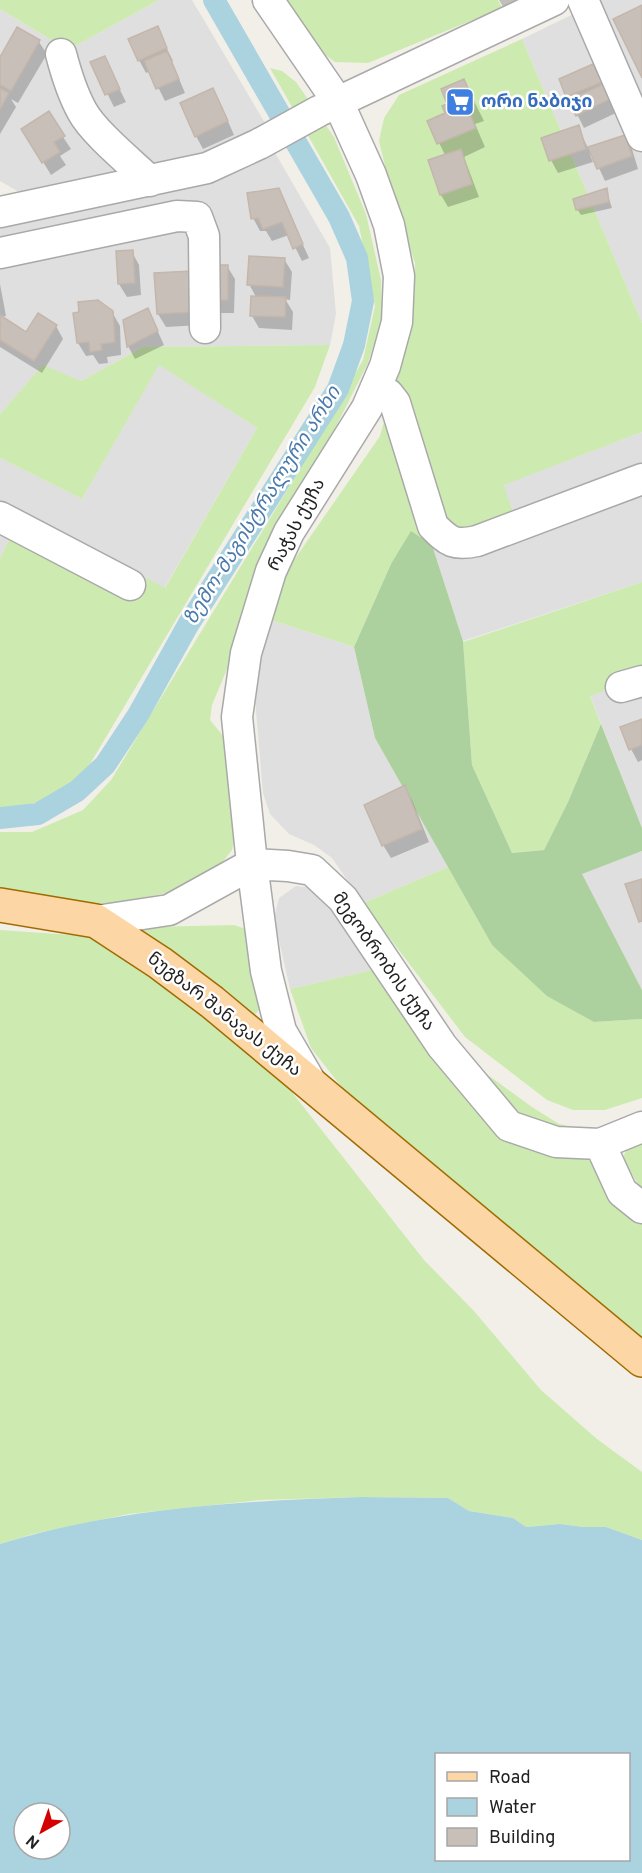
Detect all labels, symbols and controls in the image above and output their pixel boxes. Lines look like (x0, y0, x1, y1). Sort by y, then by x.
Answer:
supermarket icon: ორი ნაბიჯი (444, 86, 476, 118)
place label: ორი ნაბიჯი (481, 91, 593, 114)
water label: ზემო-მაგისტრალური არხი (179, 381, 348, 630)
street label: რაჭას ქუჩა (263, 475, 331, 575)
street label: მეგობრობის ქუჩა (326, 888, 440, 1036)
street label: ნუგზარ შანავას ქუჩა (142, 948, 306, 1082)
legend (435, 1753, 630, 1861)
text: Road (489, 1767, 531, 1790)
text: Water (489, 1797, 536, 1820)
north arrow (12, 1801, 72, 1861)
text: Building (489, 1827, 555, 1850)
text: N (23, 1830, 44, 1852)

